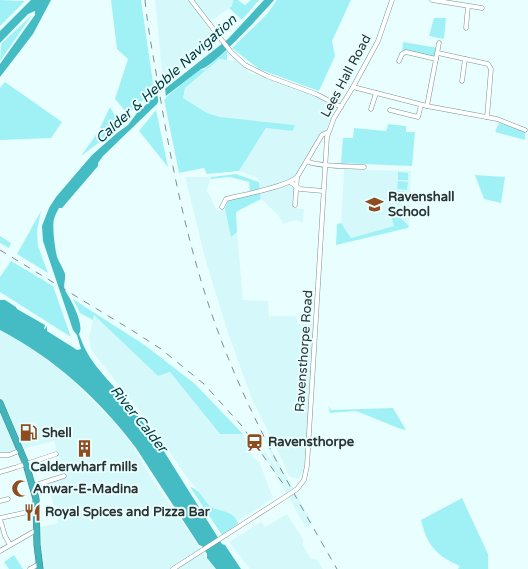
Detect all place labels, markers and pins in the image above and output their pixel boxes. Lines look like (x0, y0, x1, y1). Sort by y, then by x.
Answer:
place label: Ravenshall School (388, 189, 454, 220)
school or university icon: Ravenshall School (365, 194, 385, 214)
fuel station icon: Shell (19, 423, 39, 443)
place label: Shell (42, 425, 72, 441)
station icon: Ravensthorpe (245, 432, 265, 452)
place label: Ravensthorpe (268, 434, 355, 450)
building icon: Calderwharf mills (74, 438, 94, 458)
place label: Calderwharf mills (31, 459, 137, 475)
mosque icon: Anwar-E-Madina (10, 479, 30, 499)
place label: Anwar-E-Madina (33, 481, 138, 497)
restaurant icon: Royal Spices and Pizza Bar (22, 502, 42, 522)
place label: Royal Spices and Pizza Bar (45, 504, 211, 520)

